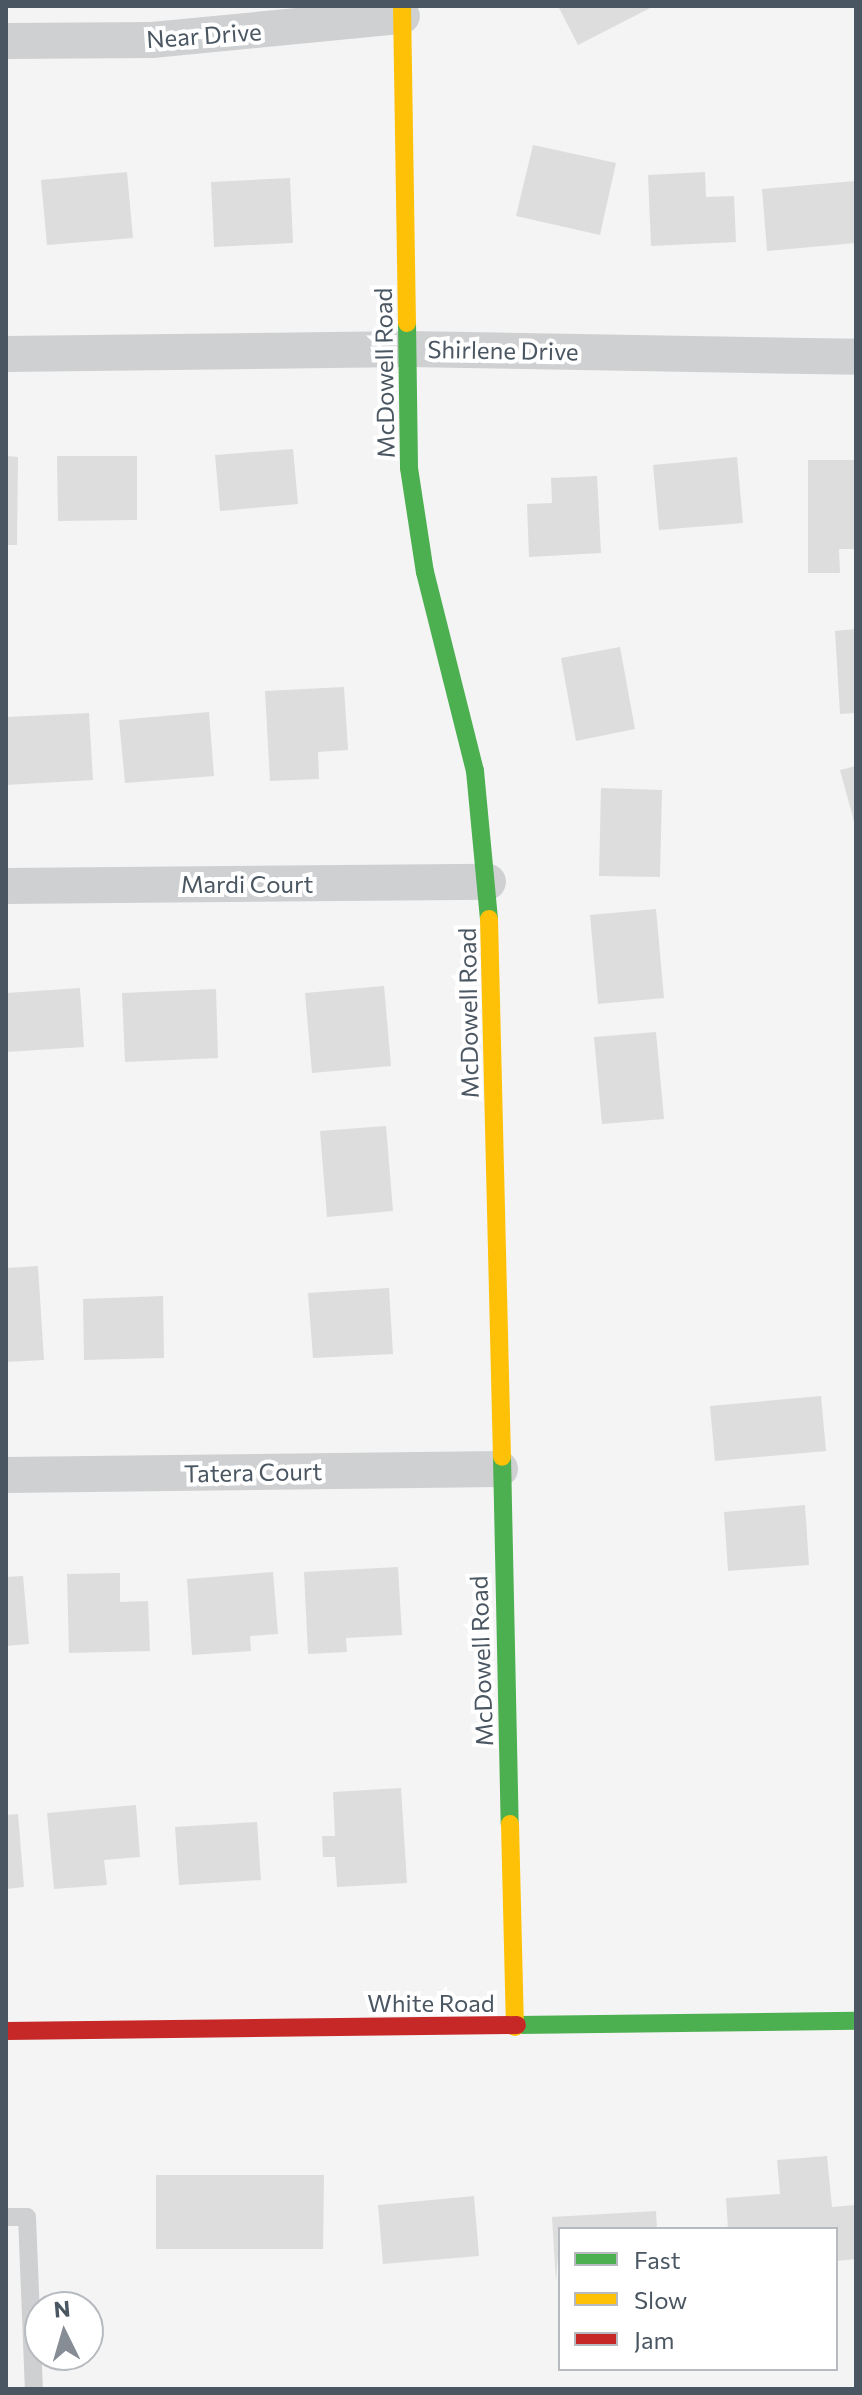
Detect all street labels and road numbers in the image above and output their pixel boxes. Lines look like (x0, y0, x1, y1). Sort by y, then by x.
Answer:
street label: Near Drive (145, 17, 263, 53)
street label: McDowell Road (368, 287, 400, 459)
street label: Shirlene Drive (427, 334, 579, 366)
street label: Mardi Court (181, 870, 313, 898)
street label: McDowell Road (452, 927, 484, 1099)
street label: Tatera Court (184, 1456, 322, 1488)
street label: McDowell Road (464, 1575, 498, 1747)
street label: White Road (367, 1989, 495, 2017)

